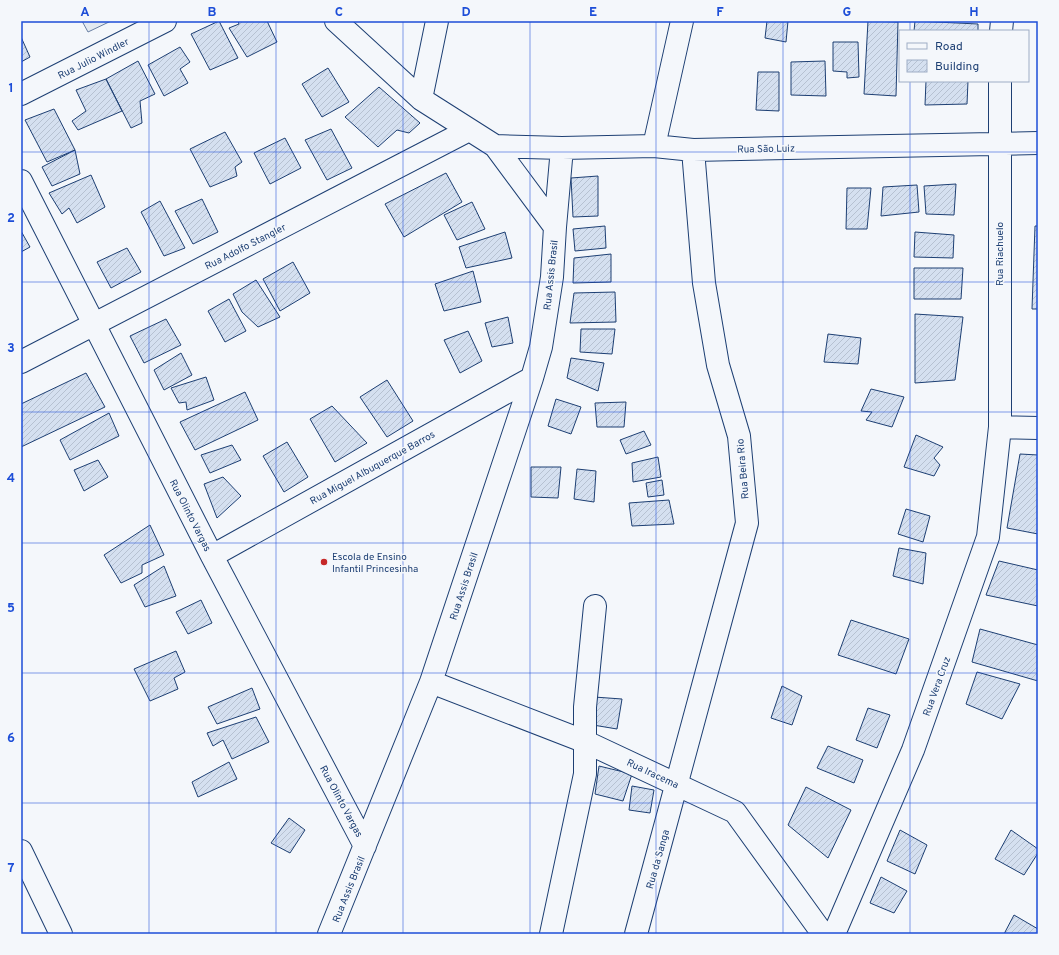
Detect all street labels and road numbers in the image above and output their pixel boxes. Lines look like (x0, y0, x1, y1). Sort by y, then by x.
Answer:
street label: Rua Julio Windler (56, 36, 132, 83)
street label: Rua São Luiz (737, 142, 795, 157)
street label: Rua Adolfo Stangler (203, 221, 289, 273)
street label: Rua Riachuelo (994, 221, 1007, 286)
street label: Rua Assis Brasil (541, 239, 562, 311)
street label: Rua Miguel Albuquerque Barros (308, 428, 438, 508)
street label: Rua Beira Rio (734, 438, 753, 500)
street label: Rua Olinto Vargas (166, 477, 214, 554)
street label: Rua Assis Brasil (447, 551, 481, 622)
street label: Rua Vera Cruz (921, 655, 954, 718)
street label: Rua Iracema (624, 757, 681, 792)
street label: Rua Olinto Vargas (316, 764, 365, 840)
street label: Rua da Sanga (644, 828, 673, 891)
street label: Rua Assis Brasil (330, 854, 369, 925)

